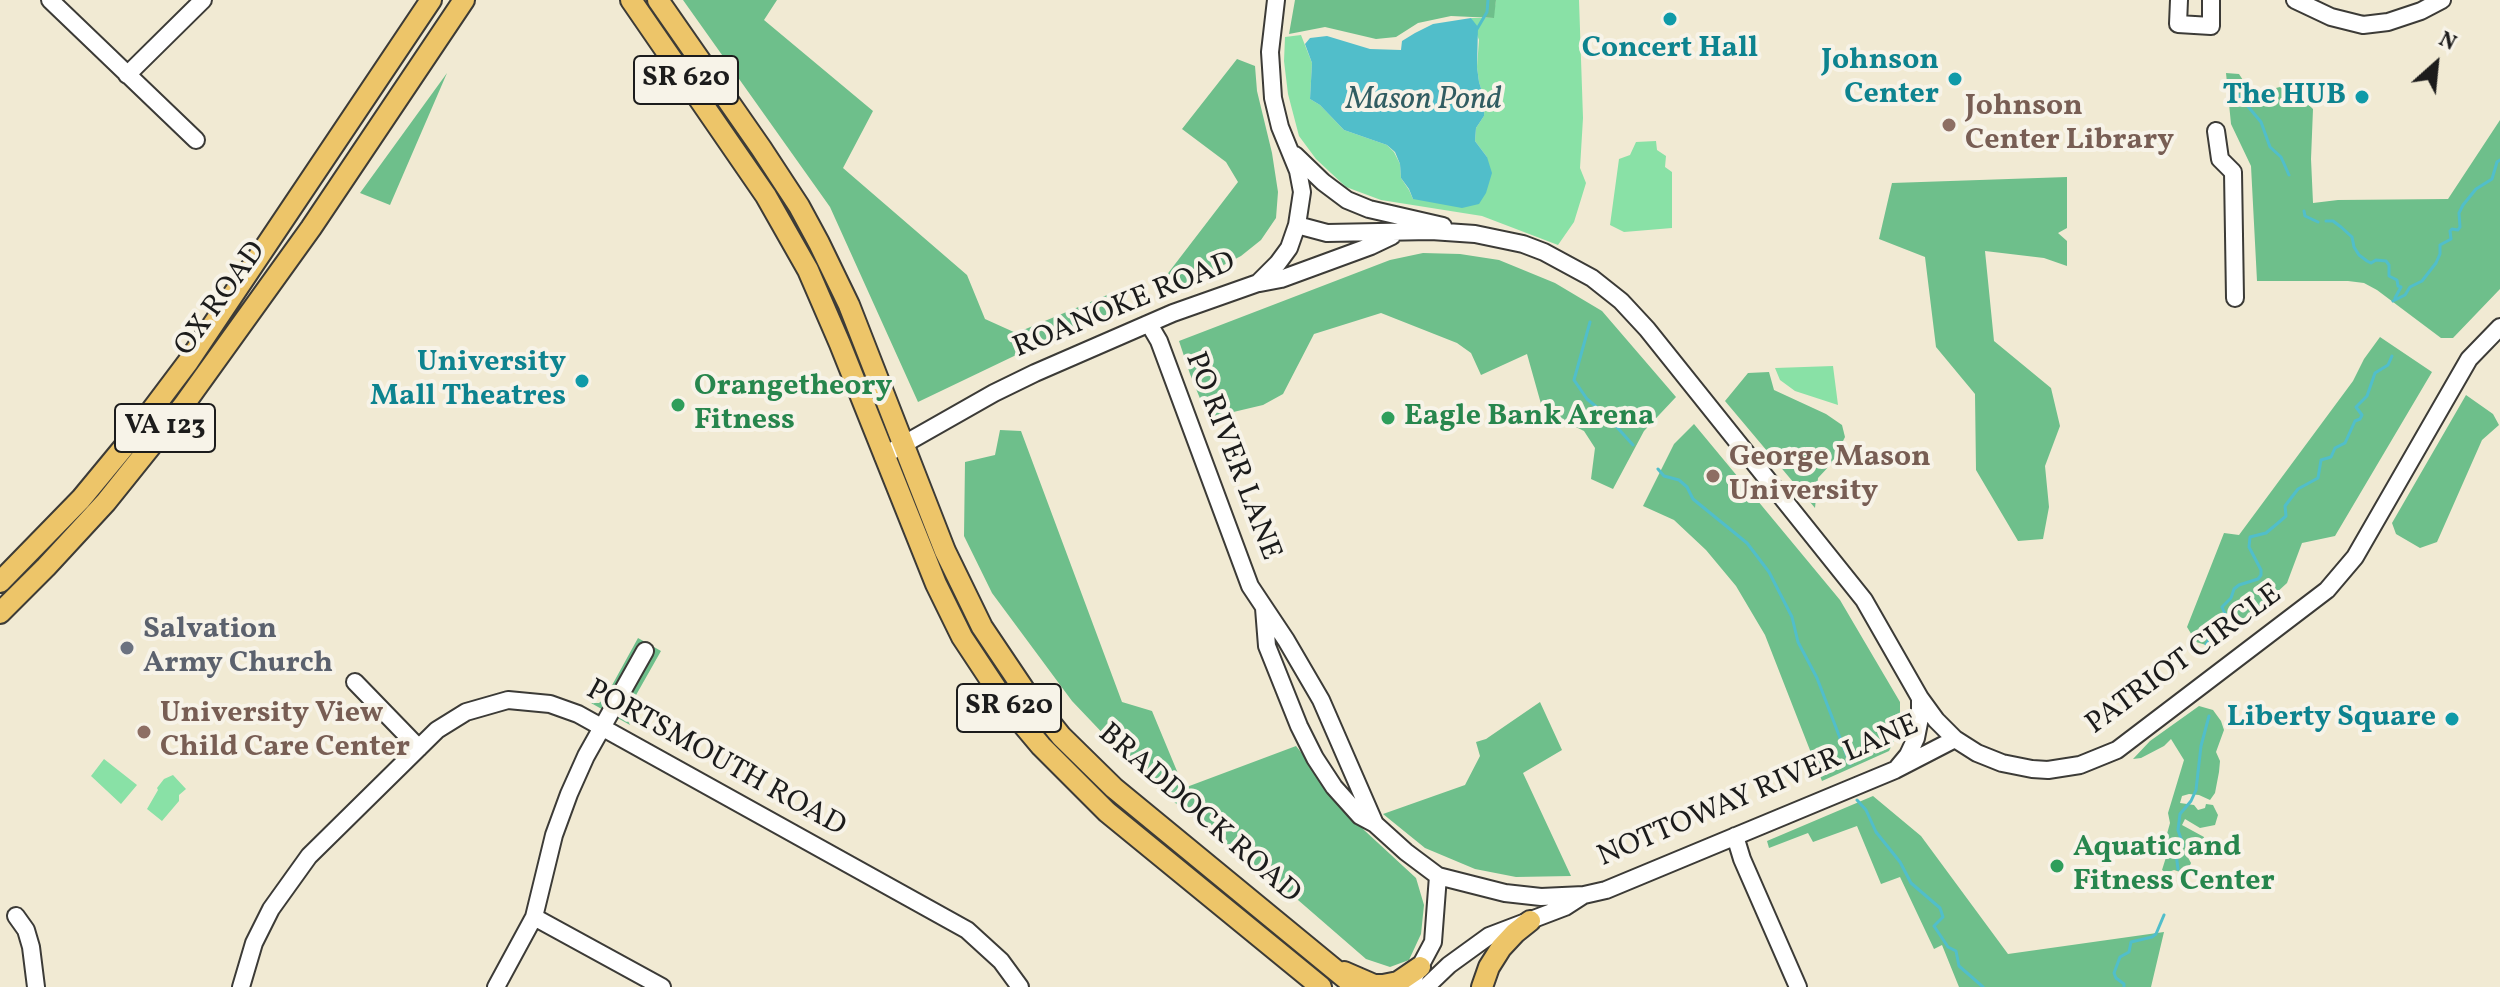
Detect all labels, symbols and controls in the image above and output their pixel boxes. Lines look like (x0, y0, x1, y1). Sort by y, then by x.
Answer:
marker: Concert Hall (1661, 10, 1679, 28)
north arrow (2396, 24, 2476, 104)
text: N (2433, 25, 2461, 60)
place label: Concert Hall (1582, 32, 1758, 68)
place label: Johnson Center (1821, 44, 1939, 114)
road number: SR 620 (634, 56, 738, 104)
marker: Johnson Center (1946, 70, 1964, 88)
place label: The HUB (2222, 79, 2346, 115)
water label: Mason Pond (1346, 83, 1502, 121)
marker: The HUB (2353, 88, 2371, 106)
place label: Johnson Center Library (1965, 90, 2174, 160)
marker: Johnson Center Library (1940, 116, 1958, 134)
street label: OX ROAD (168, 236, 276, 364)
street label: ROANOKE ROAD (1009, 246, 1241, 368)
place label: University Mall Theatres (370, 346, 566, 416)
street label: PO RIVER LANE (1175, 348, 1287, 566)
place label: Orangetheory Fitness (694, 370, 892, 440)
marker: University Mall Theatres (573, 372, 591, 390)
marker: Orangetheory Fitness (669, 396, 687, 414)
place label: Eagle Bank Arena (1404, 400, 1654, 436)
road number: VA 123 (115, 404, 215, 452)
marker: Eagle Bank Arena (1379, 409, 1397, 427)
place label: George Mason University (1729, 441, 1931, 512)
marker: George Mason University (1704, 467, 1722, 485)
street label: PATRIOT CIRCLE (2080, 578, 2290, 744)
place label: Salvation Army Church (143, 613, 333, 684)
marker: Salvation Army Church (118, 639, 136, 657)
street label: PORTSMOUTH ROAD (579, 674, 851, 846)
road number: SR 620 (957, 684, 1061, 732)
place label: University View Child Care Center (160, 697, 410, 768)
place label: Liberty Square (2227, 701, 2436, 737)
street label: NOTTOWAY RIVER LANE (1593, 709, 1925, 877)
marker: Liberty Square (2443, 710, 2461, 728)
street label: BRADDOCK ROAD (1089, 717, 1307, 913)
marker: University View Child Care Center (135, 723, 153, 741)
place label: Aquatic and Fitness Center (2073, 831, 2275, 902)
marker: Aquatic and Fitness Center (2048, 857, 2066, 875)

